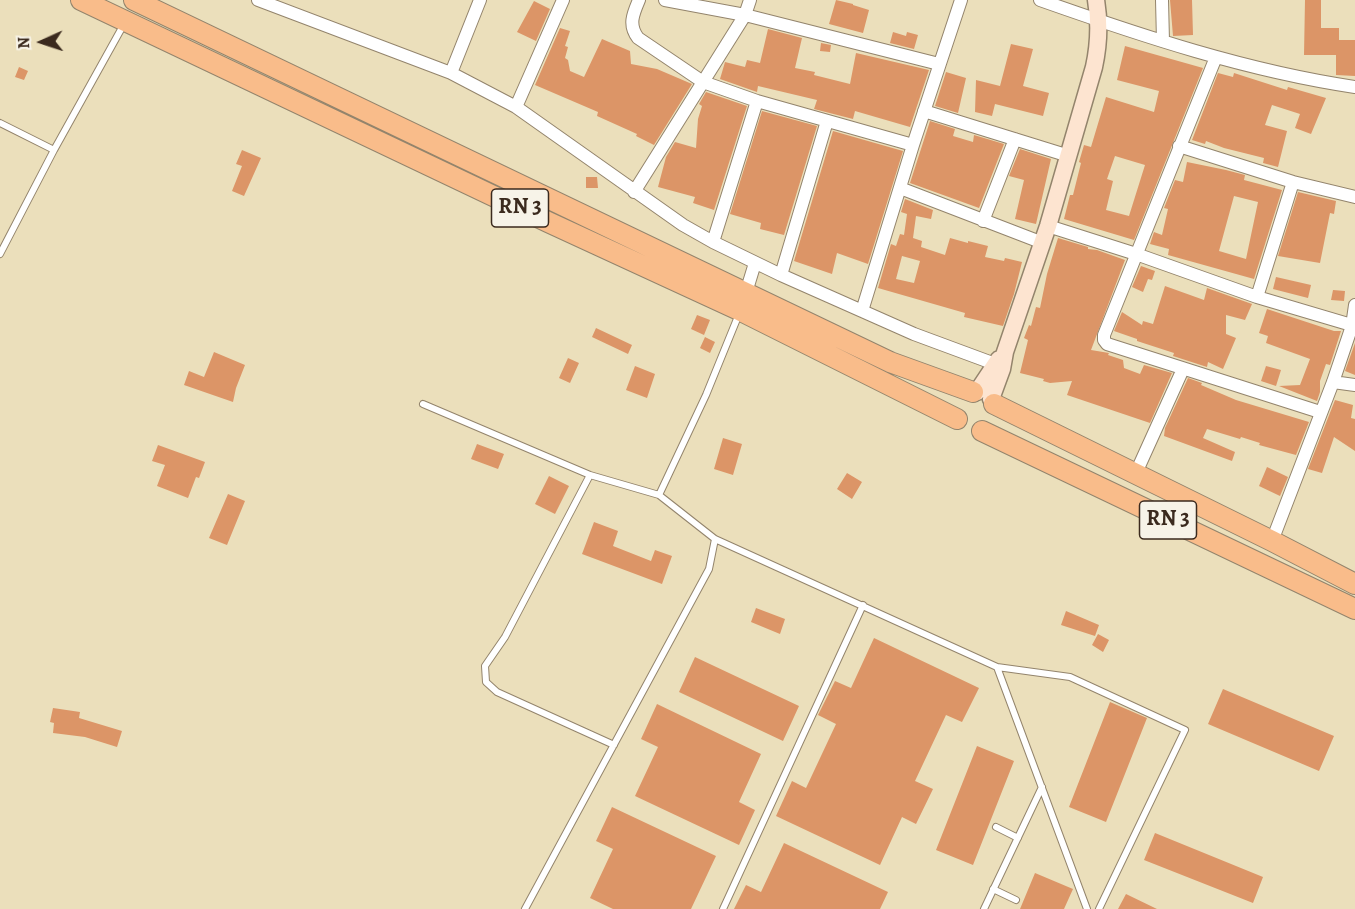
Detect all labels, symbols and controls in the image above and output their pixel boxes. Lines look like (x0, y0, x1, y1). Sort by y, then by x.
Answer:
north arrow (12, 12, 72, 72)
text: N (13, 37, 35, 49)
road number: RN 3 (492, 189, 548, 227)
road number: RN 3 (1140, 501, 1196, 539)

